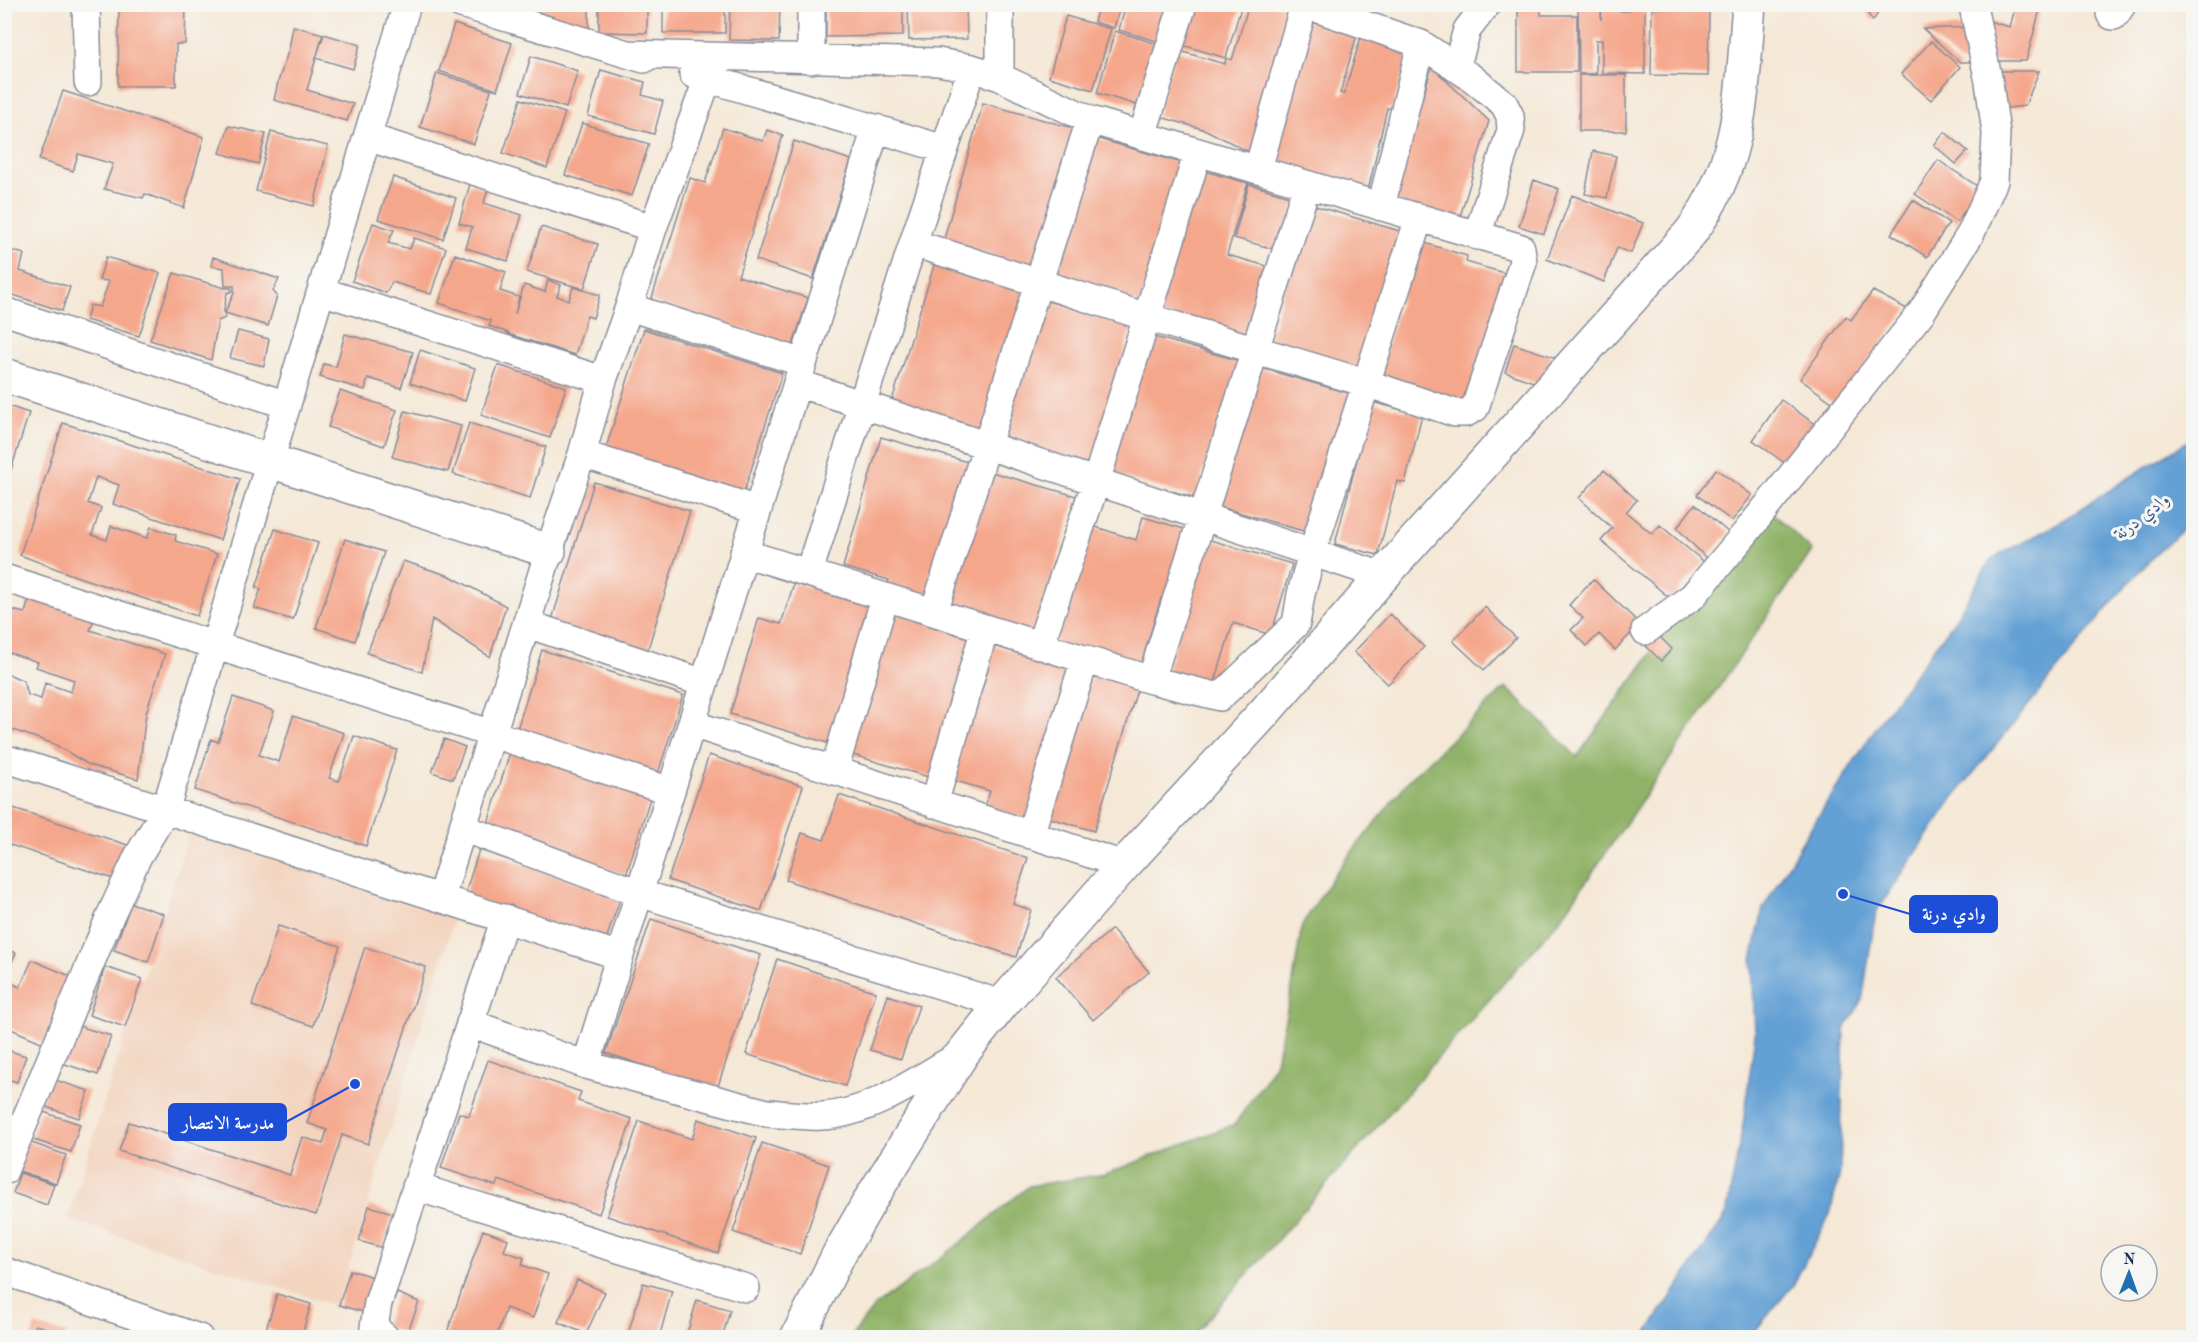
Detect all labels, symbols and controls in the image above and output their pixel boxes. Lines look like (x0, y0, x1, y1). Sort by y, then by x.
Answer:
water label: وادي درنة (2110, 490, 2176, 549)
callout: وادي درنة (1910, 896, 1997, 932)
text: وادي درنة (1922, 906, 1986, 929)
callout: مدرسة الانتصار (169, 1104, 286, 1140)
text: مدرسة الانتصار (180, 1114, 274, 1134)
north arrow (2099, 1243, 2159, 1303)
text: N (2123, 1252, 2136, 1268)

